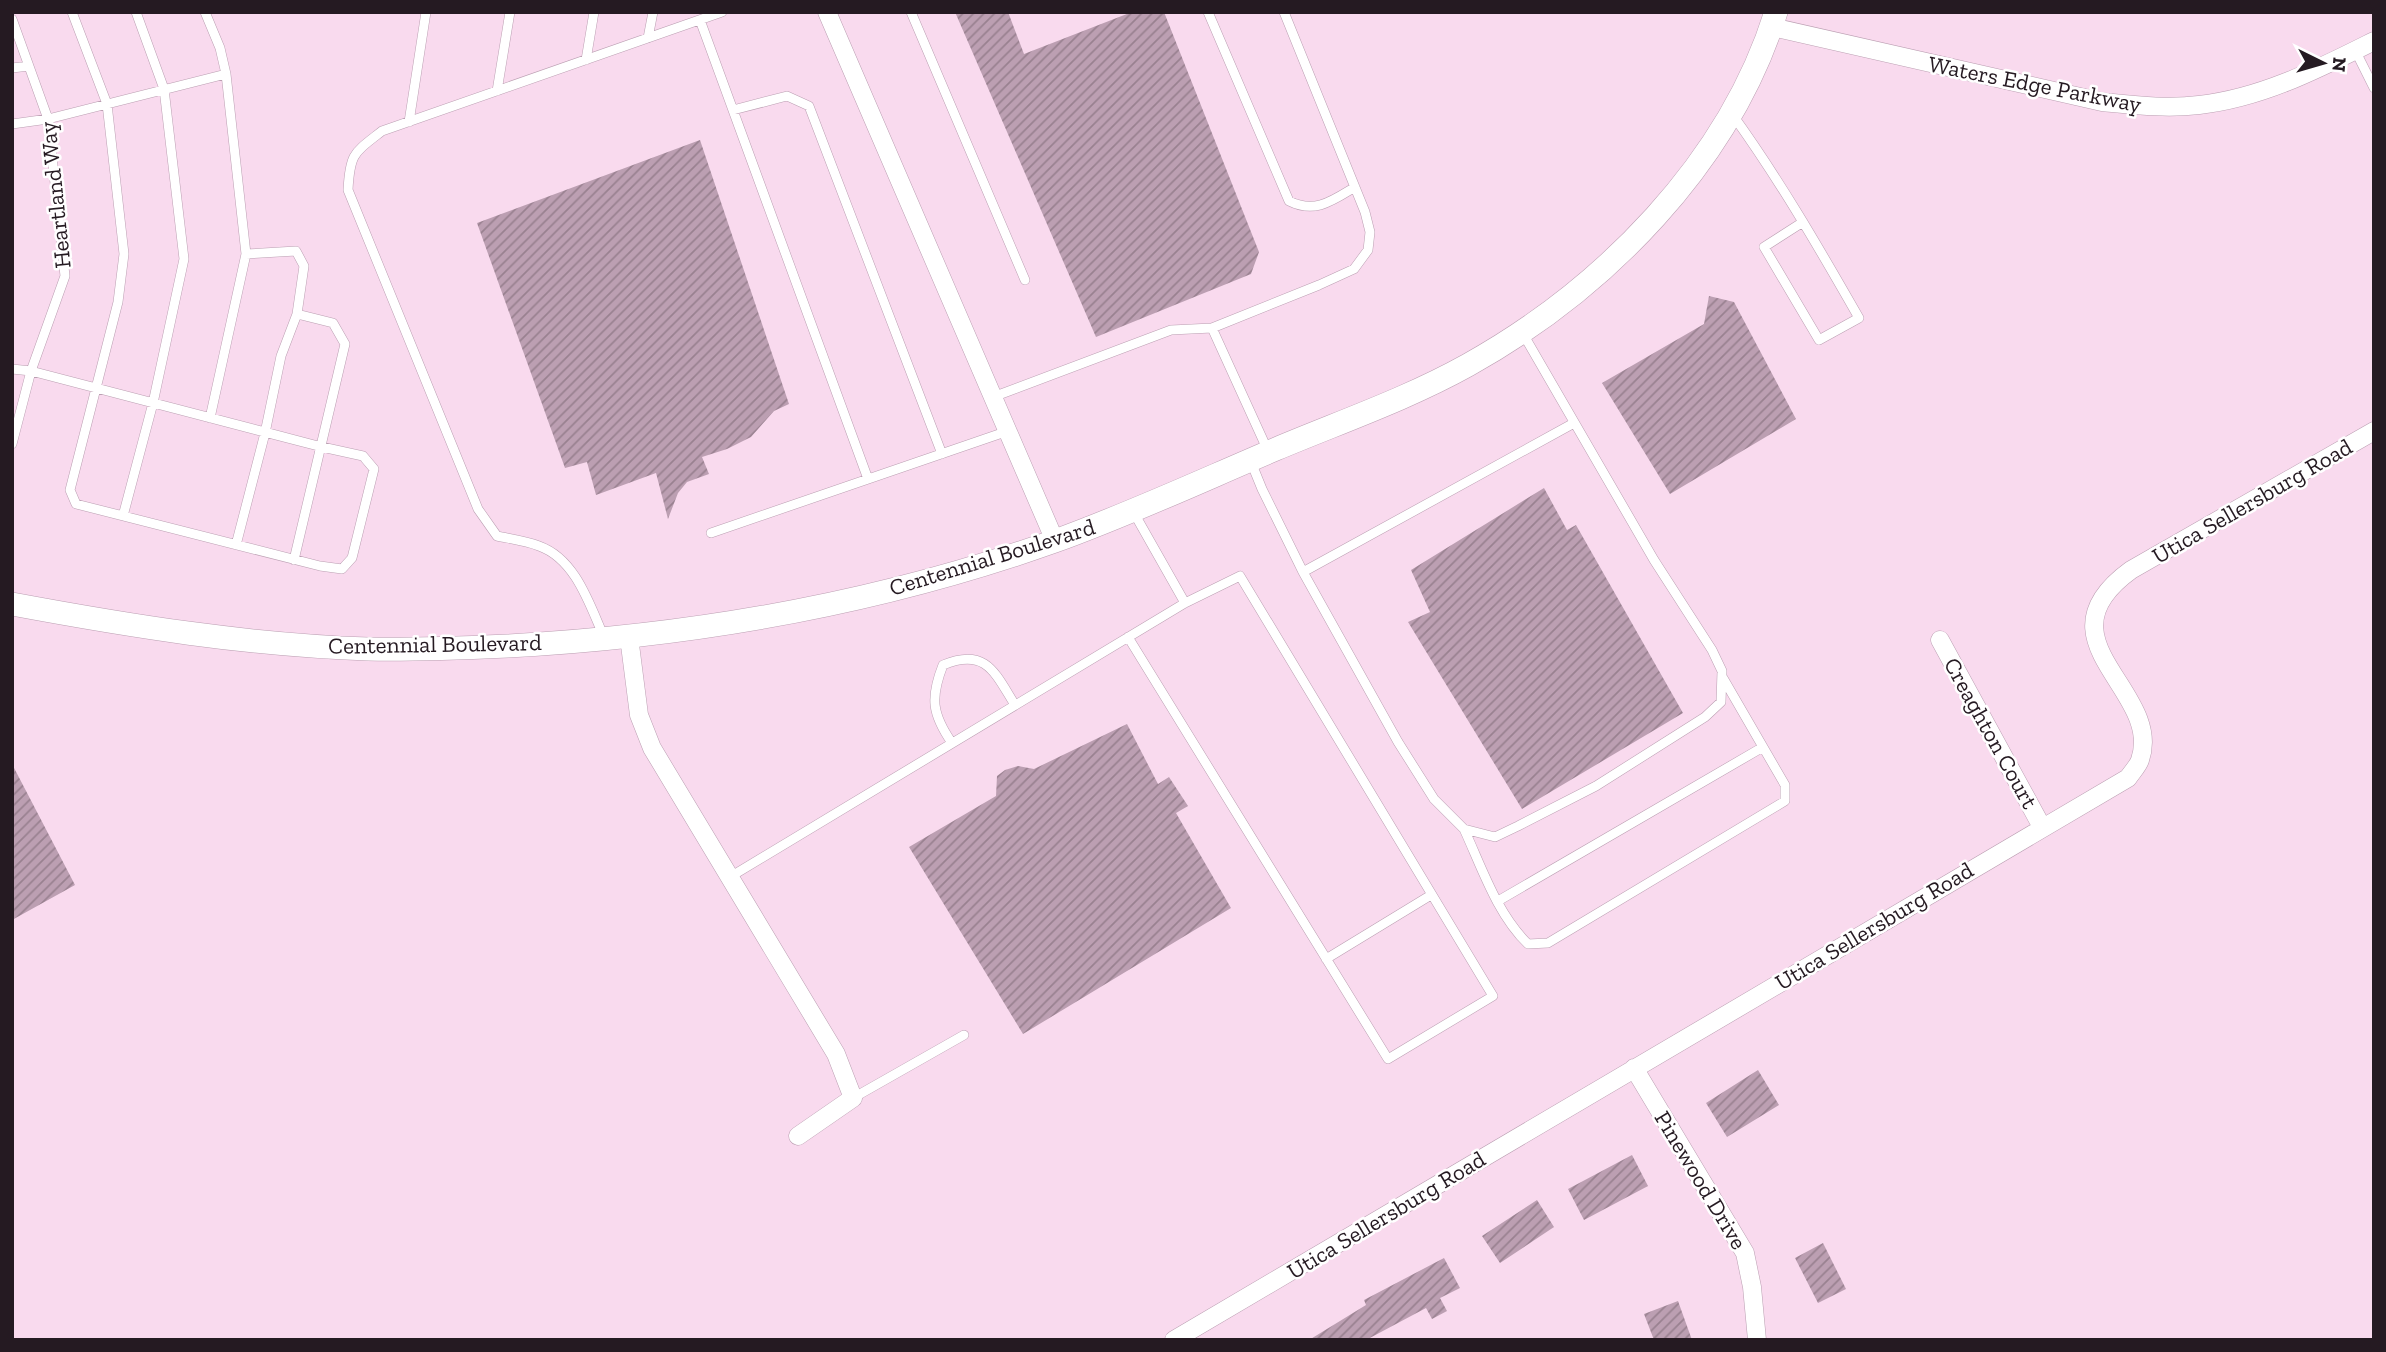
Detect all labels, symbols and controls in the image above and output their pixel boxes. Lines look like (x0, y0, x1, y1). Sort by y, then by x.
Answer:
north arrow (2288, 28, 2358, 98)
street label: Waters Edge Parkway (1926, 50, 2144, 118)
text: N (2327, 56, 2352, 73)
street label: Heartland Way (33, 120, 77, 270)
street label: Utica Sellersburg Road (2147, 432, 2357, 570)
street label: Centennial Boulevard (886, 512, 1099, 602)
street label: Centennial Boulevard (328, 628, 542, 660)
street label: Creaghton Court (1938, 653, 2044, 814)
street label: Utica Sellersburg Road (1770, 856, 1978, 996)
street label: Pinewood Drive (1649, 1106, 1753, 1254)
street label: Utica Sellersburg Road (1282, 1145, 1490, 1285)

